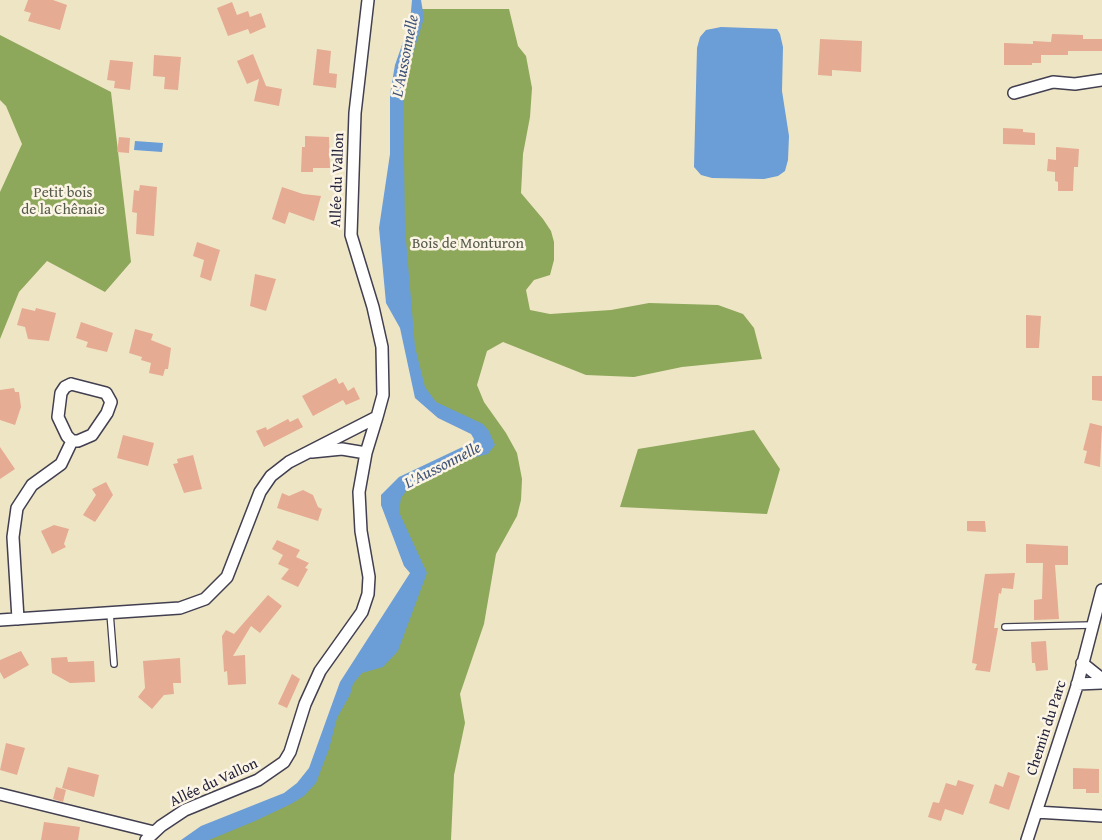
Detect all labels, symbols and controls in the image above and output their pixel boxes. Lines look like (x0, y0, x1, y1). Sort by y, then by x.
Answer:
water label: L'Aussonnelle (389, 13, 423, 99)
street label: Allée du Vallon (327, 132, 349, 228)
park label: Petit bois de la Chênaie (21, 184, 105, 219)
park label: Bois de Monturon (412, 235, 524, 253)
water label: L'Aussonnelle (402, 439, 484, 493)
street label: Chemin du Parc (1023, 678, 1071, 778)
street label: Allée du Vallon (167, 755, 261, 811)

